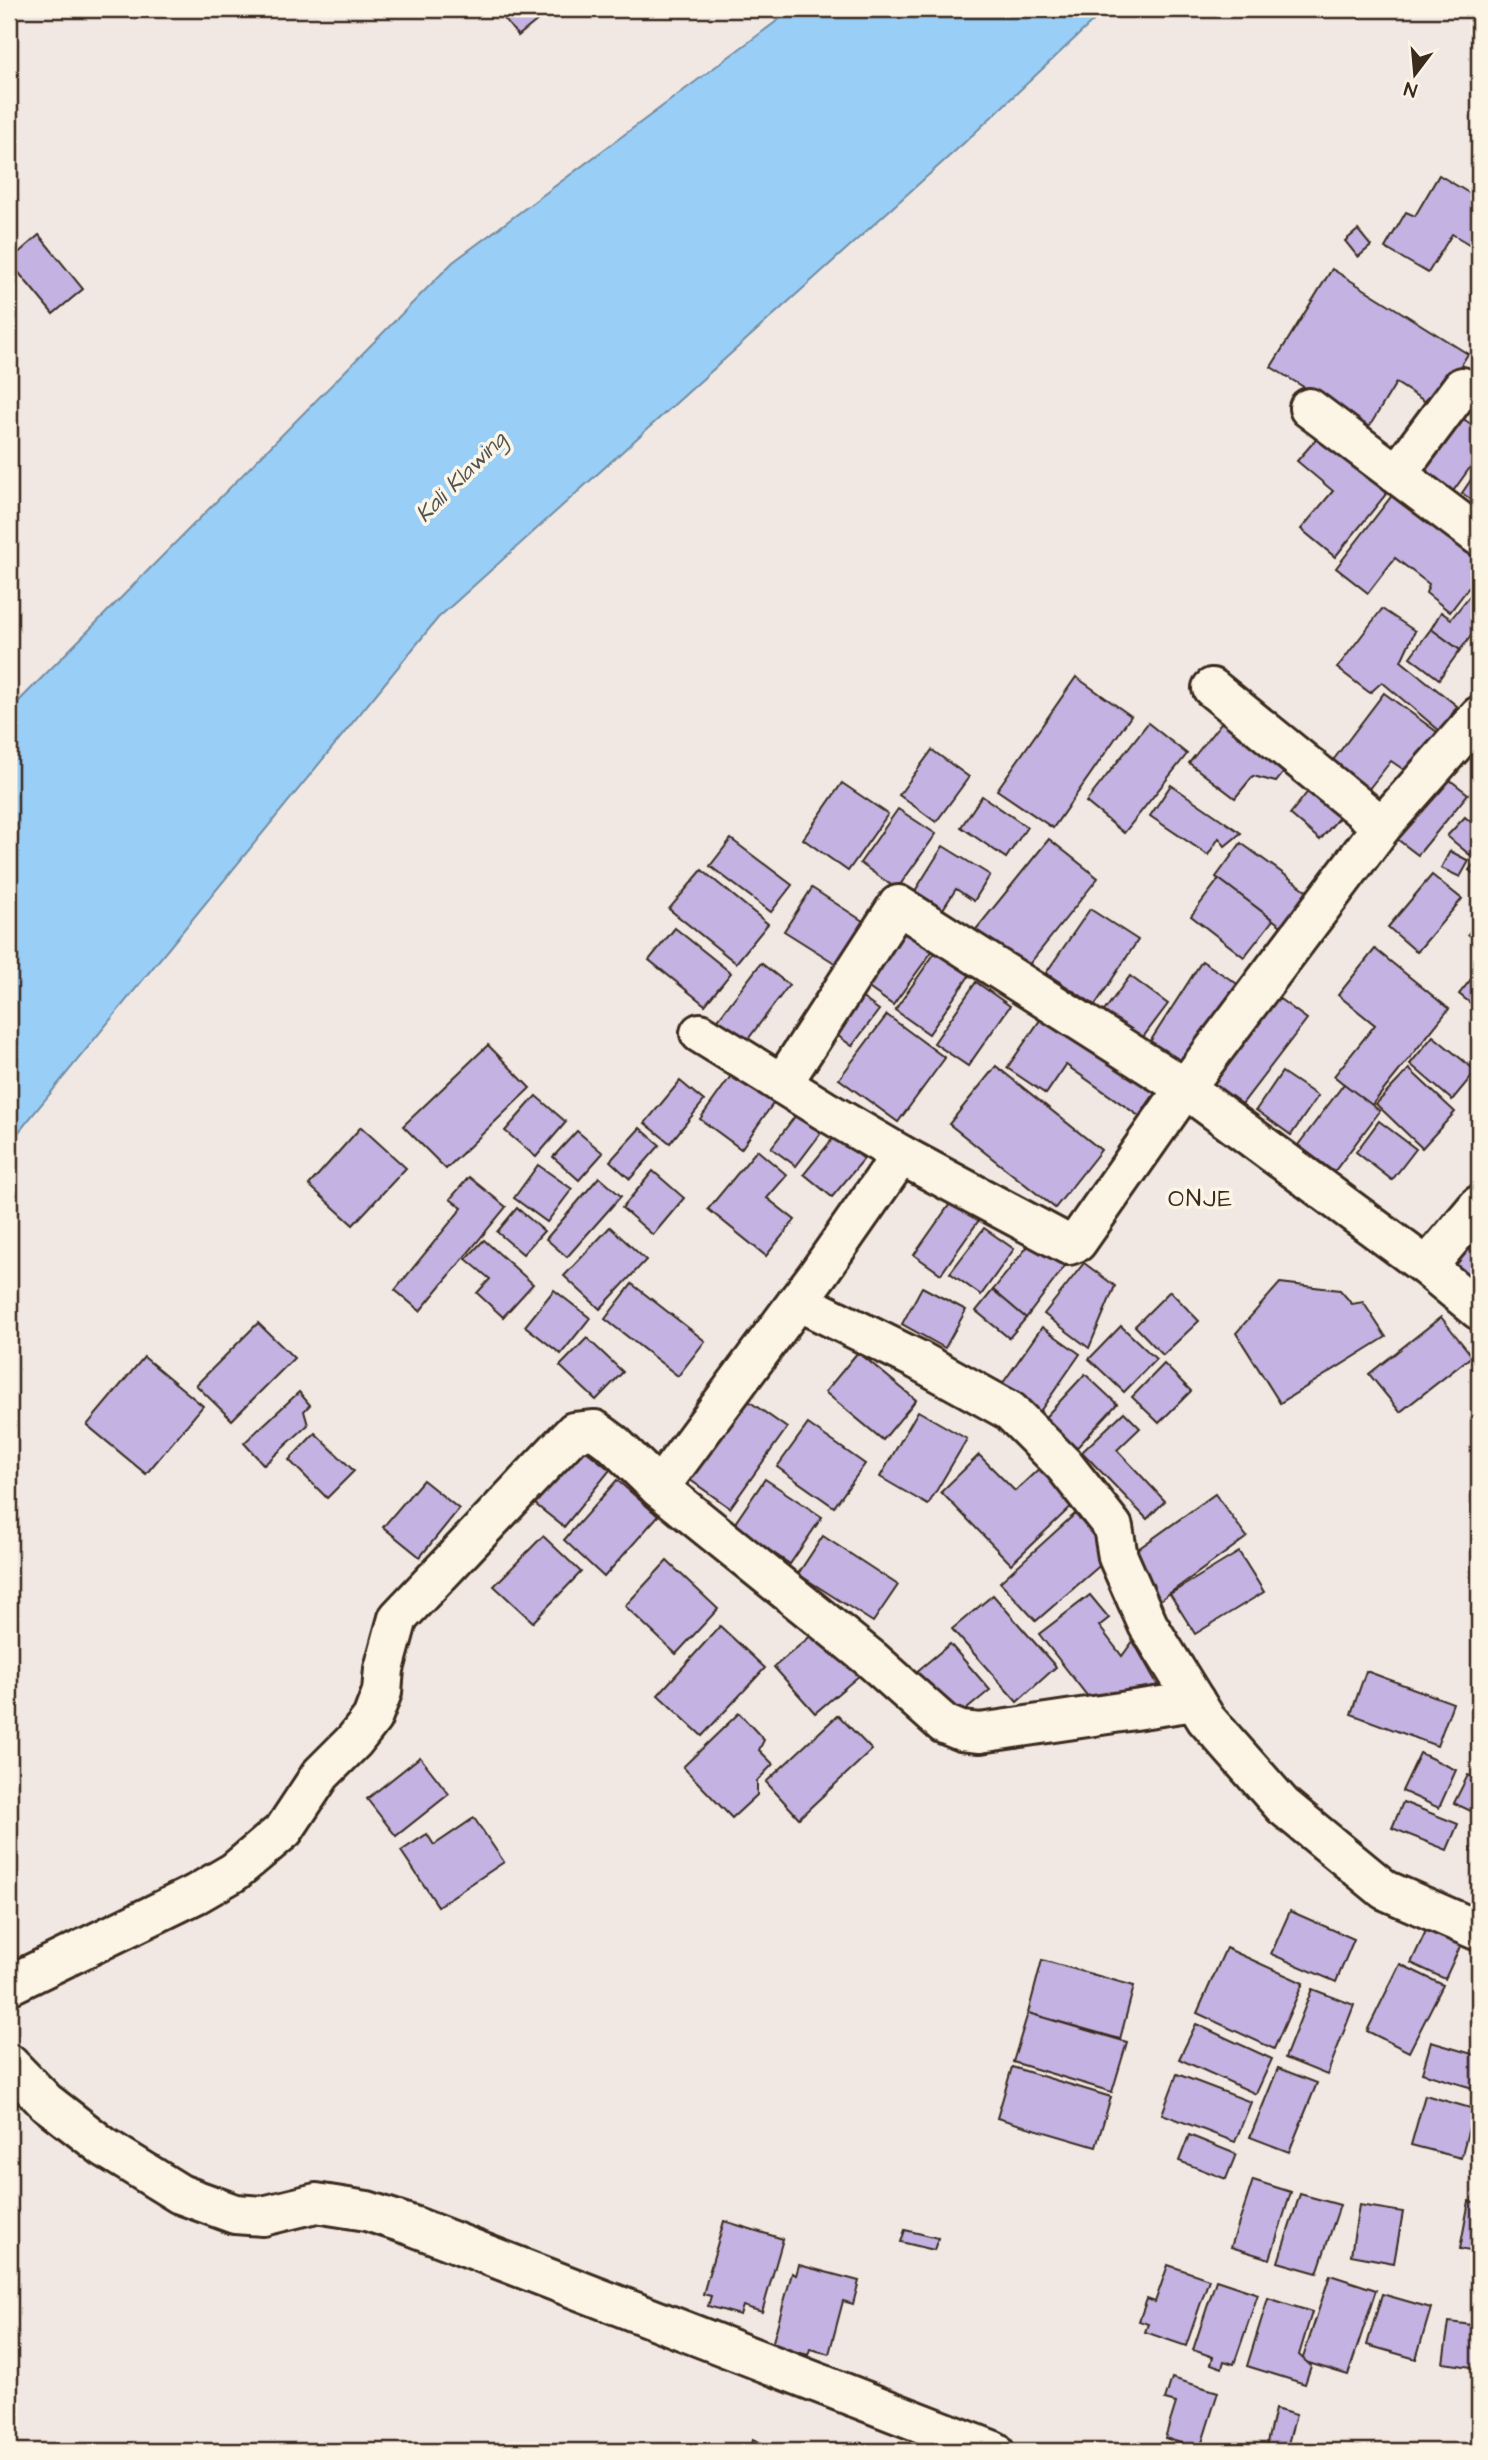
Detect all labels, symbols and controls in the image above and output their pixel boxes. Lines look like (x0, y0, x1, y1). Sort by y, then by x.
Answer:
north arrow (1380, 38, 1450, 108)
text: N (1401, 74, 1420, 104)
water label: Kali Klawing (408, 424, 515, 530)
district label: ONJE (1168, 1182, 1234, 1216)

